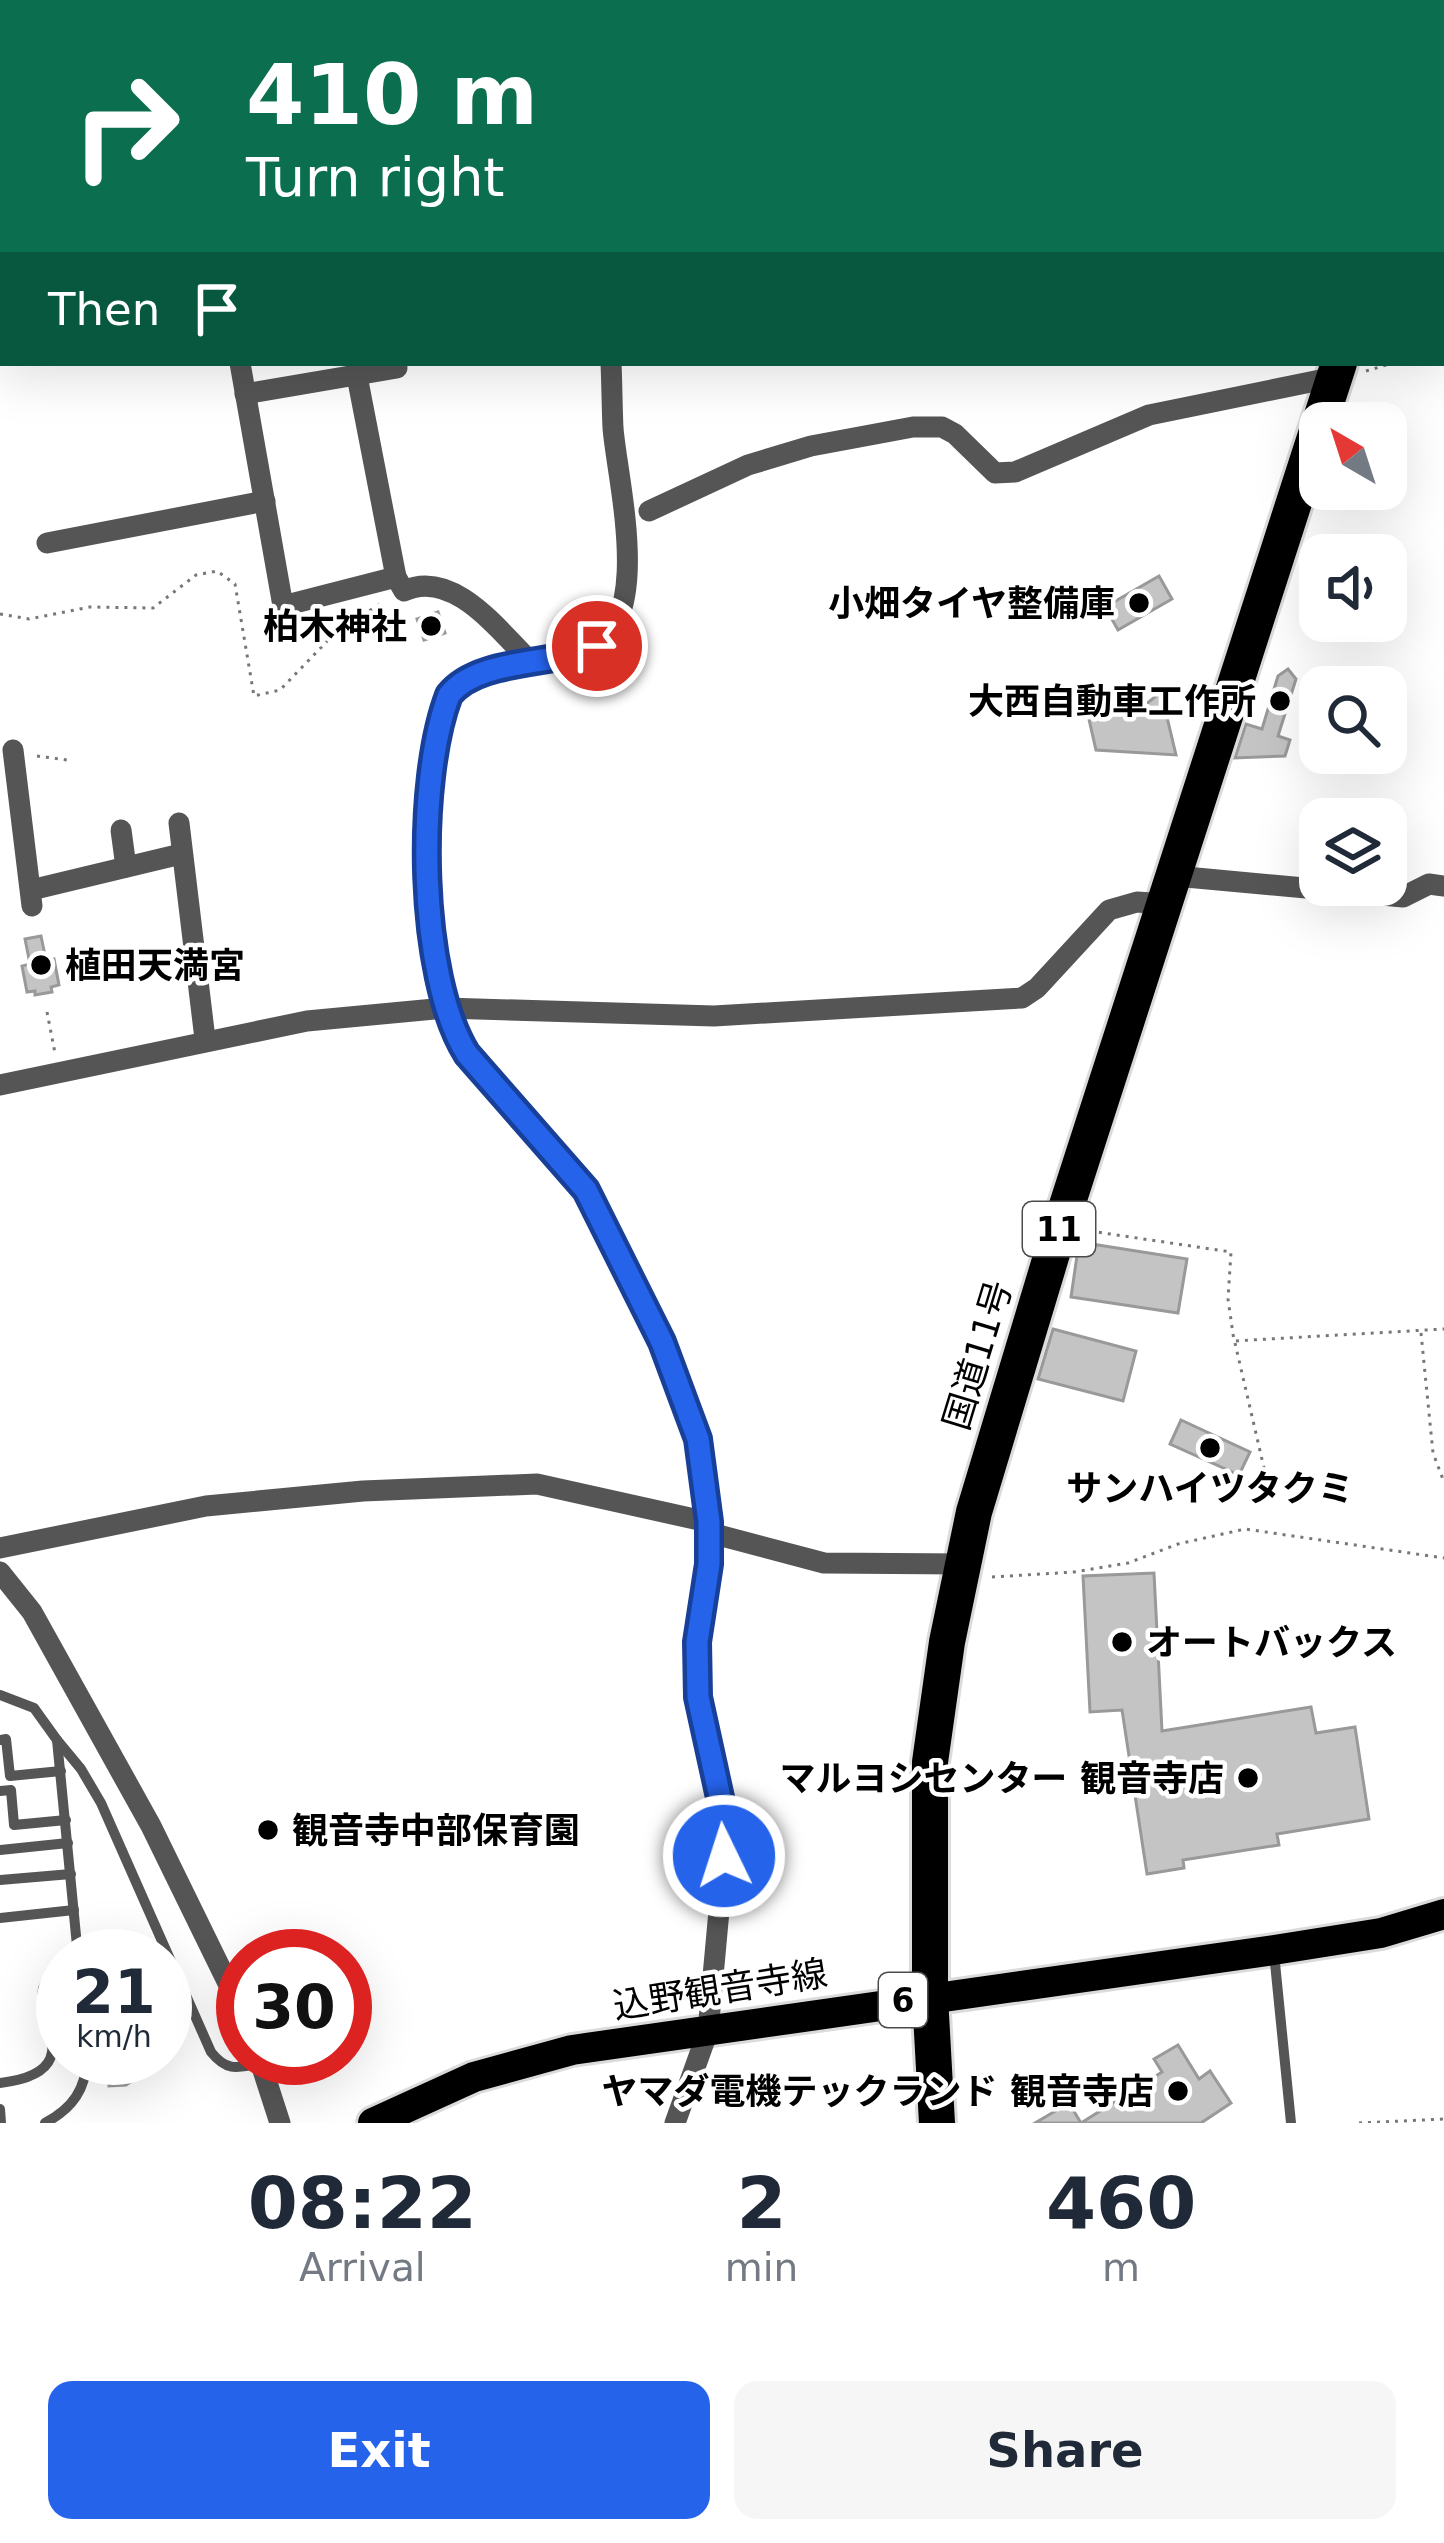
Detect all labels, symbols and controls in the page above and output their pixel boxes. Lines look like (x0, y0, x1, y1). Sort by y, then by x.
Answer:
text: 410 m (246, 46, 538, 144)
icon: right (48, 48, 204, 204)
text: Turn right (246, 146, 505, 209)
icon: arrive (184, 276, 250, 342)
text: Then (48, 283, 160, 336)
north arrow (1299, 402, 1407, 510)
map controls (1299, 402, 1407, 906)
button: sound (1299, 534, 1407, 642)
place label: 小畑タイヤ整備庫 (828, 583, 1115, 624)
marker: 小畑タイヤ整備庫 (1126, 590, 1152, 616)
pin (546, 595, 648, 697)
place label: 柏木神社 (263, 606, 407, 647)
marker: 柏木神社 (418, 613, 444, 639)
icon: arrive (564, 613, 630, 679)
button: search (1299, 666, 1407, 774)
place label: 大西自動車工作所 (968, 681, 1256, 722)
marker: 大西自動車工作所 (1267, 688, 1293, 714)
button: layers (1299, 798, 1407, 906)
place label: 植田天満宮 (65, 945, 245, 986)
marker: 植田天満宮 (28, 952, 54, 978)
road number: 11 (1023, 1202, 1095, 1256)
street label: 国道11号 (935, 1276, 1020, 1435)
marker: サンハイツタクミ (1197, 1435, 1223, 1461)
place label: サンハイツタクミ (1066, 1468, 1354, 1509)
place label: オートバックス (1146, 1622, 1397, 1663)
marker: オートバックス (1109, 1629, 1135, 1655)
place label: マルヨシセンター 観音寺店 (779, 1758, 1224, 1799)
marker: マルヨシセンター 観音寺店 (1235, 1765, 1261, 1791)
position arrow (661, 1793, 787, 1919)
place label: 観音寺中部保育園 (292, 1810, 580, 1851)
marker: 観音寺中部保育園 (255, 1817, 281, 1843)
speed limit sign: 30 (216, 1929, 372, 2085)
street label: 込野観音寺線 (610, 1952, 830, 2027)
text: 21 (72, 1957, 156, 2027)
road number: 6 (879, 1973, 927, 2027)
text: km/h (76, 2019, 152, 2054)
place label: ヤマダ電機テックランド 観音寺店 (601, 2071, 1154, 2112)
marker: ヤマダ電機テックランド 観音寺店 (1165, 2078, 1191, 2104)
text: 08:22 (248, 2161, 477, 2245)
text: 2 (736, 2161, 786, 2245)
text: 460 (1046, 2161, 1196, 2245)
text: Arrival (299, 2245, 426, 2290)
text: min (725, 2245, 798, 2290)
text: m (1102, 2245, 1140, 2290)
button: Exit (48, 2381, 710, 2519)
button: Share (734, 2381, 1396, 2519)

